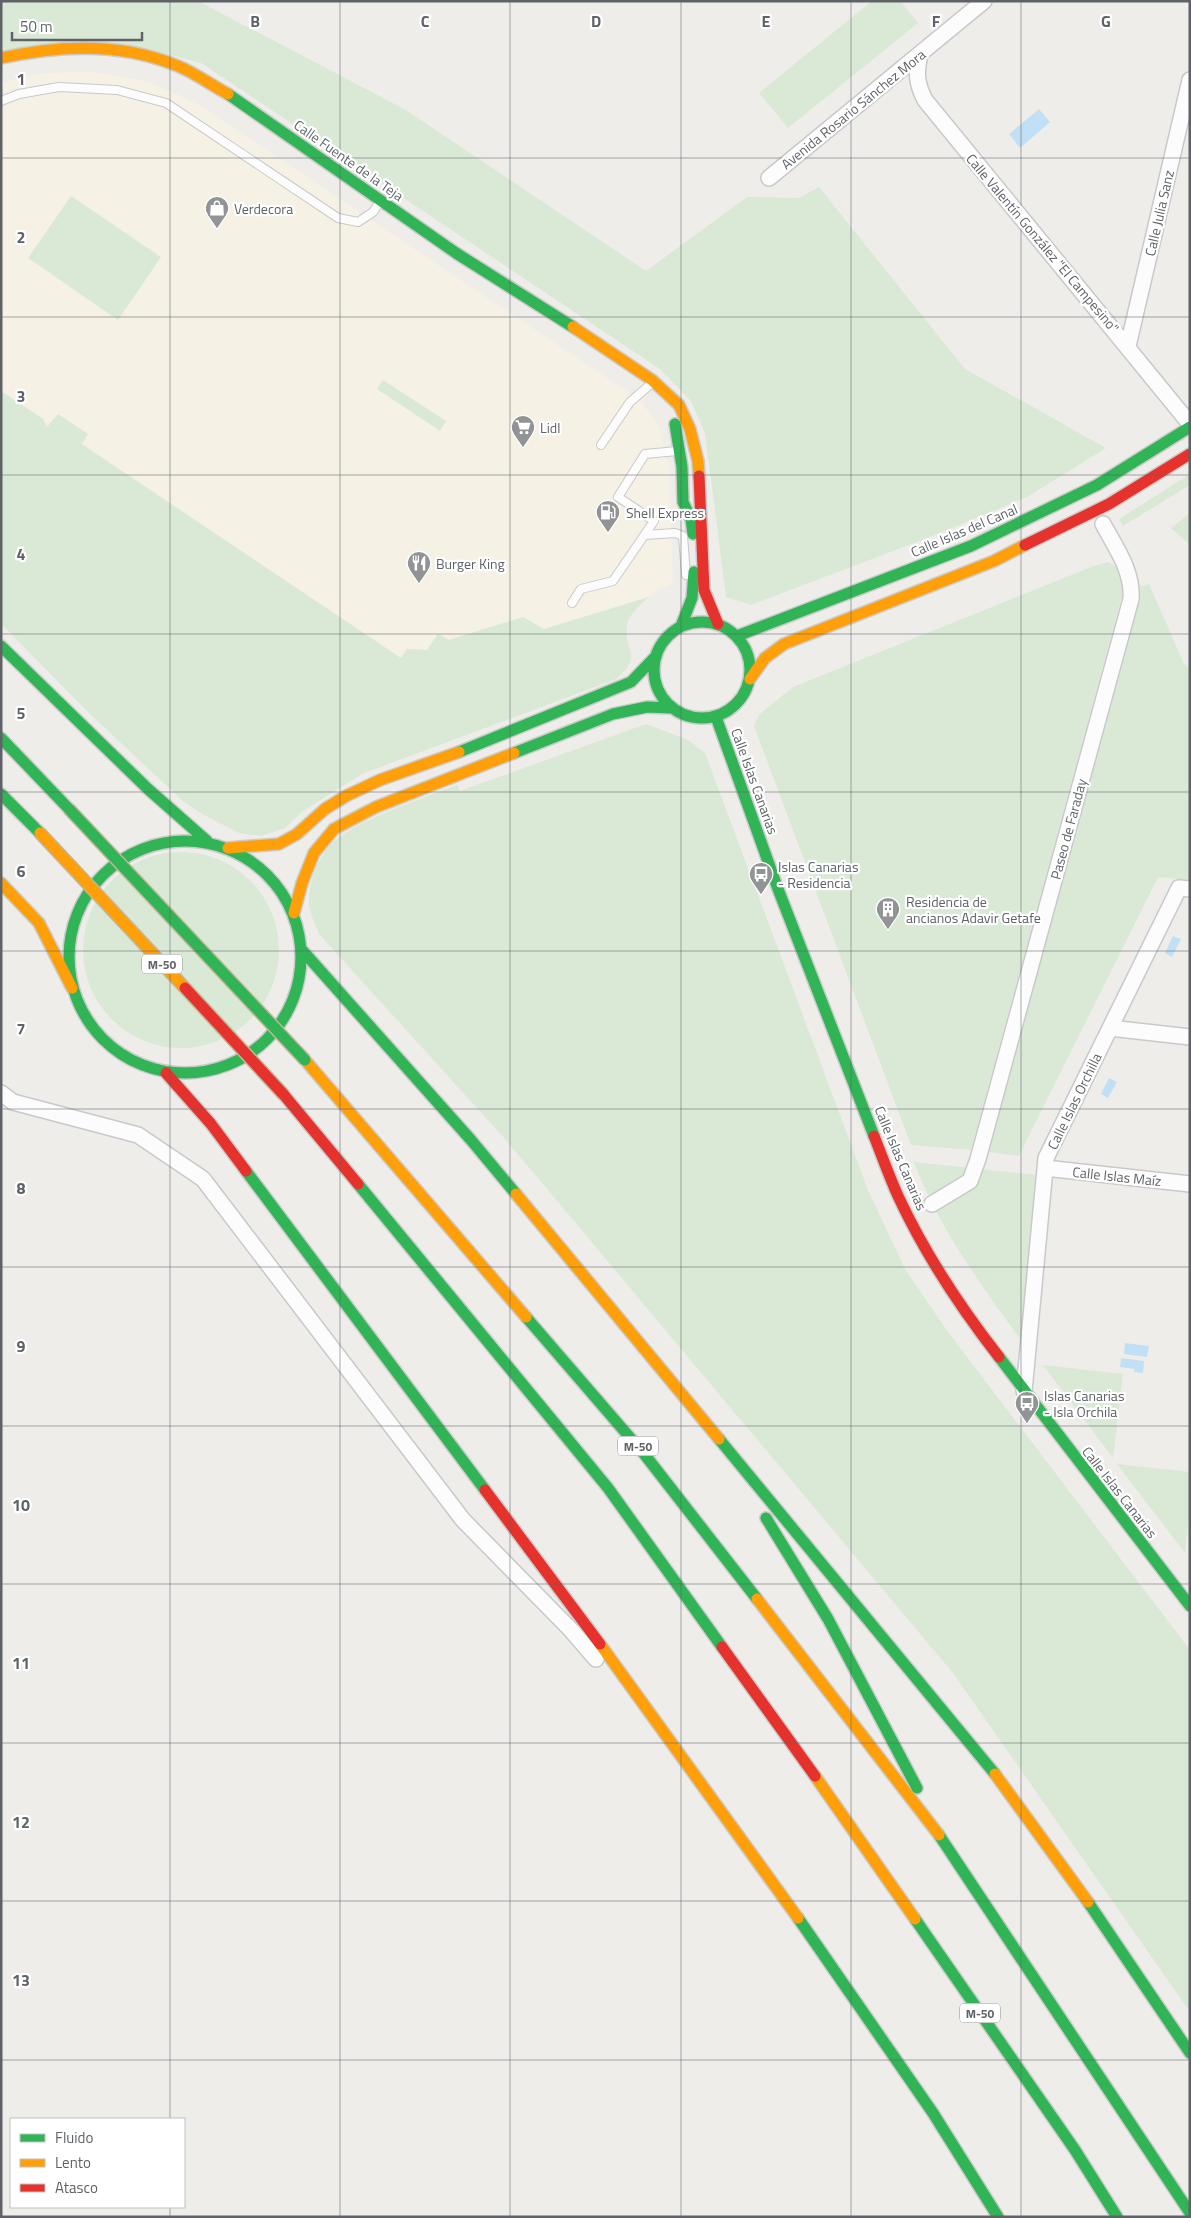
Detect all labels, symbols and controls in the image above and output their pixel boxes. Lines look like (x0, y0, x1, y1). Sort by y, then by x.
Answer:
text: B (250, 9, 260, 33)
text: C (421, 9, 430, 33)
text: D (591, 9, 601, 33)
text: E (762, 9, 771, 33)
text: F (932, 9, 941, 33)
text: G (1101, 9, 1111, 33)
scale bar (12, 10, 142, 42)
text: 50 m (20, 15, 53, 38)
street label: Avenida Rosario Sánchez Mora (776, 44, 930, 174)
text: 1 (17, 67, 25, 91)
street label: Calle Fuente de la Teja (290, 114, 408, 206)
street label: Calle Valentín González "El Campesino" (961, 149, 1125, 337)
street label: Calle Julia Sanz (1139, 168, 1179, 258)
shop icon: Verdecora (204, 195, 230, 229)
place label: Verdecora (234, 198, 293, 219)
text: 2 (17, 225, 25, 249)
text: 3 (17, 384, 25, 408)
supermarket icon: Lidl (510, 414, 536, 448)
place label: Lidl (540, 417, 560, 438)
street label: Calle Islas del Canal (907, 498, 1021, 562)
fuel station icon: Shell Express (595, 499, 621, 533)
place label: Shell Express (626, 502, 704, 523)
text: 4 (17, 542, 26, 566)
restaurant icon: Burger King (406, 550, 432, 584)
place label: Burger King (436, 553, 505, 574)
text: 5 (17, 701, 26, 725)
street label: Calle Islas Canarias (726, 725, 784, 837)
street label: Paseo de Faraday (1044, 776, 1092, 882)
place label: Islas Canarias - Residencia (778, 856, 858, 893)
text: 6 (17, 859, 26, 883)
bus stop icon: Islas Canarias - Residencia (748, 861, 774, 895)
place label: Residencia de ancianos Adavir Getafe (906, 891, 1041, 928)
building icon: Residencia de ancianos Adavir Getafe (875, 896, 901, 930)
road number: M-50 (142, 954, 182, 974)
text: 7 (17, 1017, 25, 1041)
street label: Calle Islas Orchilla (1042, 1049, 1106, 1153)
street label: Calle Islas Canarias (870, 1103, 932, 1213)
street label: Calle Islas Maíz (1072, 1161, 1162, 1191)
text: 8 (17, 1176, 26, 1200)
text: 9 (17, 1334, 26, 1358)
place label: Islas Canarias - Isla Orchila (1044, 1385, 1124, 1422)
bus stop icon: Islas Canarias - Isla Orchila (1014, 1390, 1040, 1424)
road number: M-50 (618, 1436, 658, 1455)
street label: Calle Islas Canarias (1077, 1442, 1163, 1542)
text: 10 (12, 1493, 30, 1517)
text: 11 (12, 1651, 30, 1675)
text: 12 (12, 1810, 30, 1834)
text: 13 (12, 1968, 30, 1992)
road number: M-50 (960, 2004, 1000, 2022)
legend (10, 2118, 185, 2208)
text: Fluido (55, 2126, 94, 2149)
text: Lento (55, 2151, 91, 2174)
text: Atasco (55, 2176, 98, 2199)

